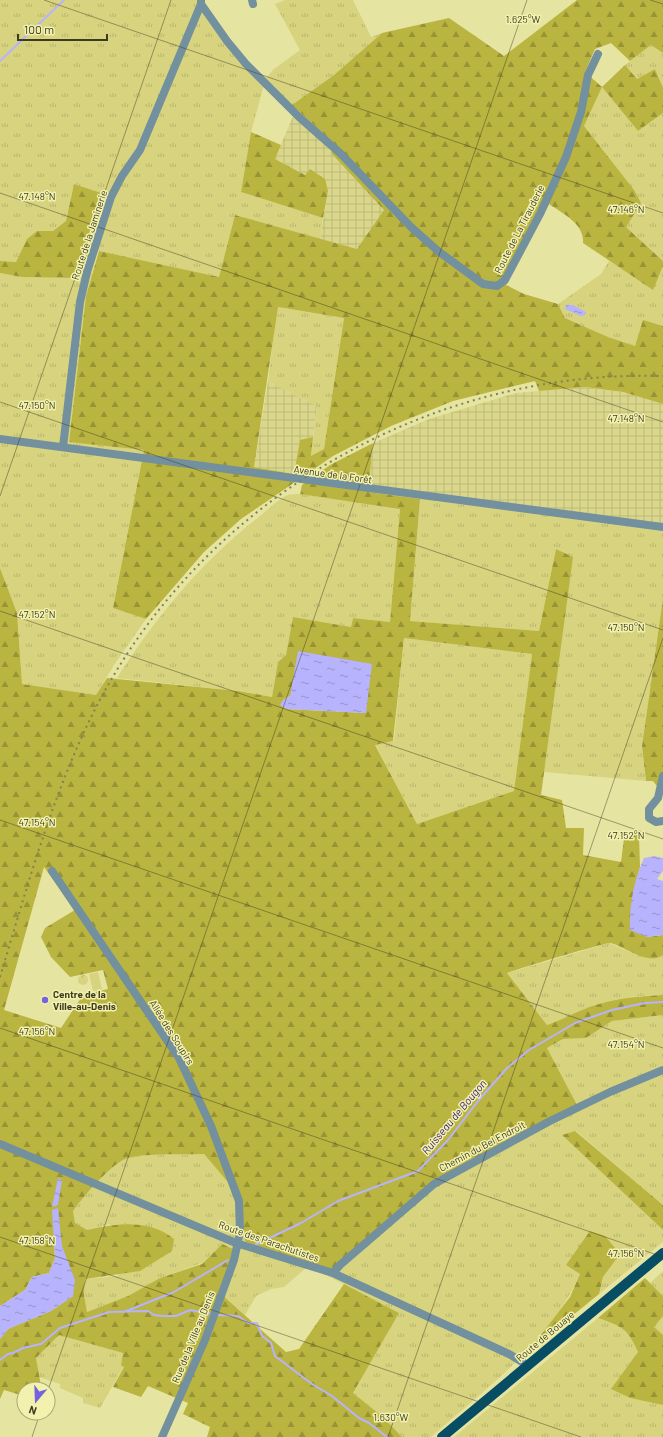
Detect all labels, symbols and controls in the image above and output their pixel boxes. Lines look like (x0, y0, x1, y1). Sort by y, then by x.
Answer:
text: 1.625°W (506, 13, 540, 25)
scale bar (18, 16, 107, 42)
text: 100 m (24, 22, 54, 36)
street label: Route de La Tirauderie (491, 183, 547, 275)
street label: Route de la Jaminerie (69, 189, 109, 281)
text: 47.148°N (18, 190, 56, 202)
text: 47.146°N (608, 203, 645, 215)
text: 47.150°N (18, 399, 56, 411)
text: 47.148°N (607, 412, 645, 424)
street label: Avenue de la Forêt (293, 463, 373, 486)
text: 47.152°N (19, 608, 55, 620)
text: 47.150°N (607, 621, 645, 633)
text: 47.154°N (19, 816, 56, 828)
text: 47.152°N (608, 829, 644, 841)
place label: Centre de la Ville-au-Denis (53, 988, 116, 1012)
marker: Centre de la Ville-au-Denis (40, 995, 50, 1005)
street label: Allée des Soupirs (147, 997, 197, 1067)
text: 47.156°N (19, 1025, 55, 1037)
text: 47.154°N (608, 1038, 645, 1050)
water label: Ruisseau de Bougon (419, 1076, 489, 1157)
street label: Chemin du Bel Endroit (437, 1118, 527, 1174)
street label: Route des Parachutistes (217, 1218, 321, 1264)
text: 47.158°N (19, 1234, 55, 1246)
text: 47.156°N (608, 1247, 644, 1259)
street label: Rue de la Ville au Denis (169, 1289, 217, 1385)
street label: Route de Bouaye (513, 1308, 577, 1364)
north arrow (16, 1381, 56, 1421)
text: N (27, 1404, 38, 1418)
text: 1.630°W (374, 1411, 409, 1423)

